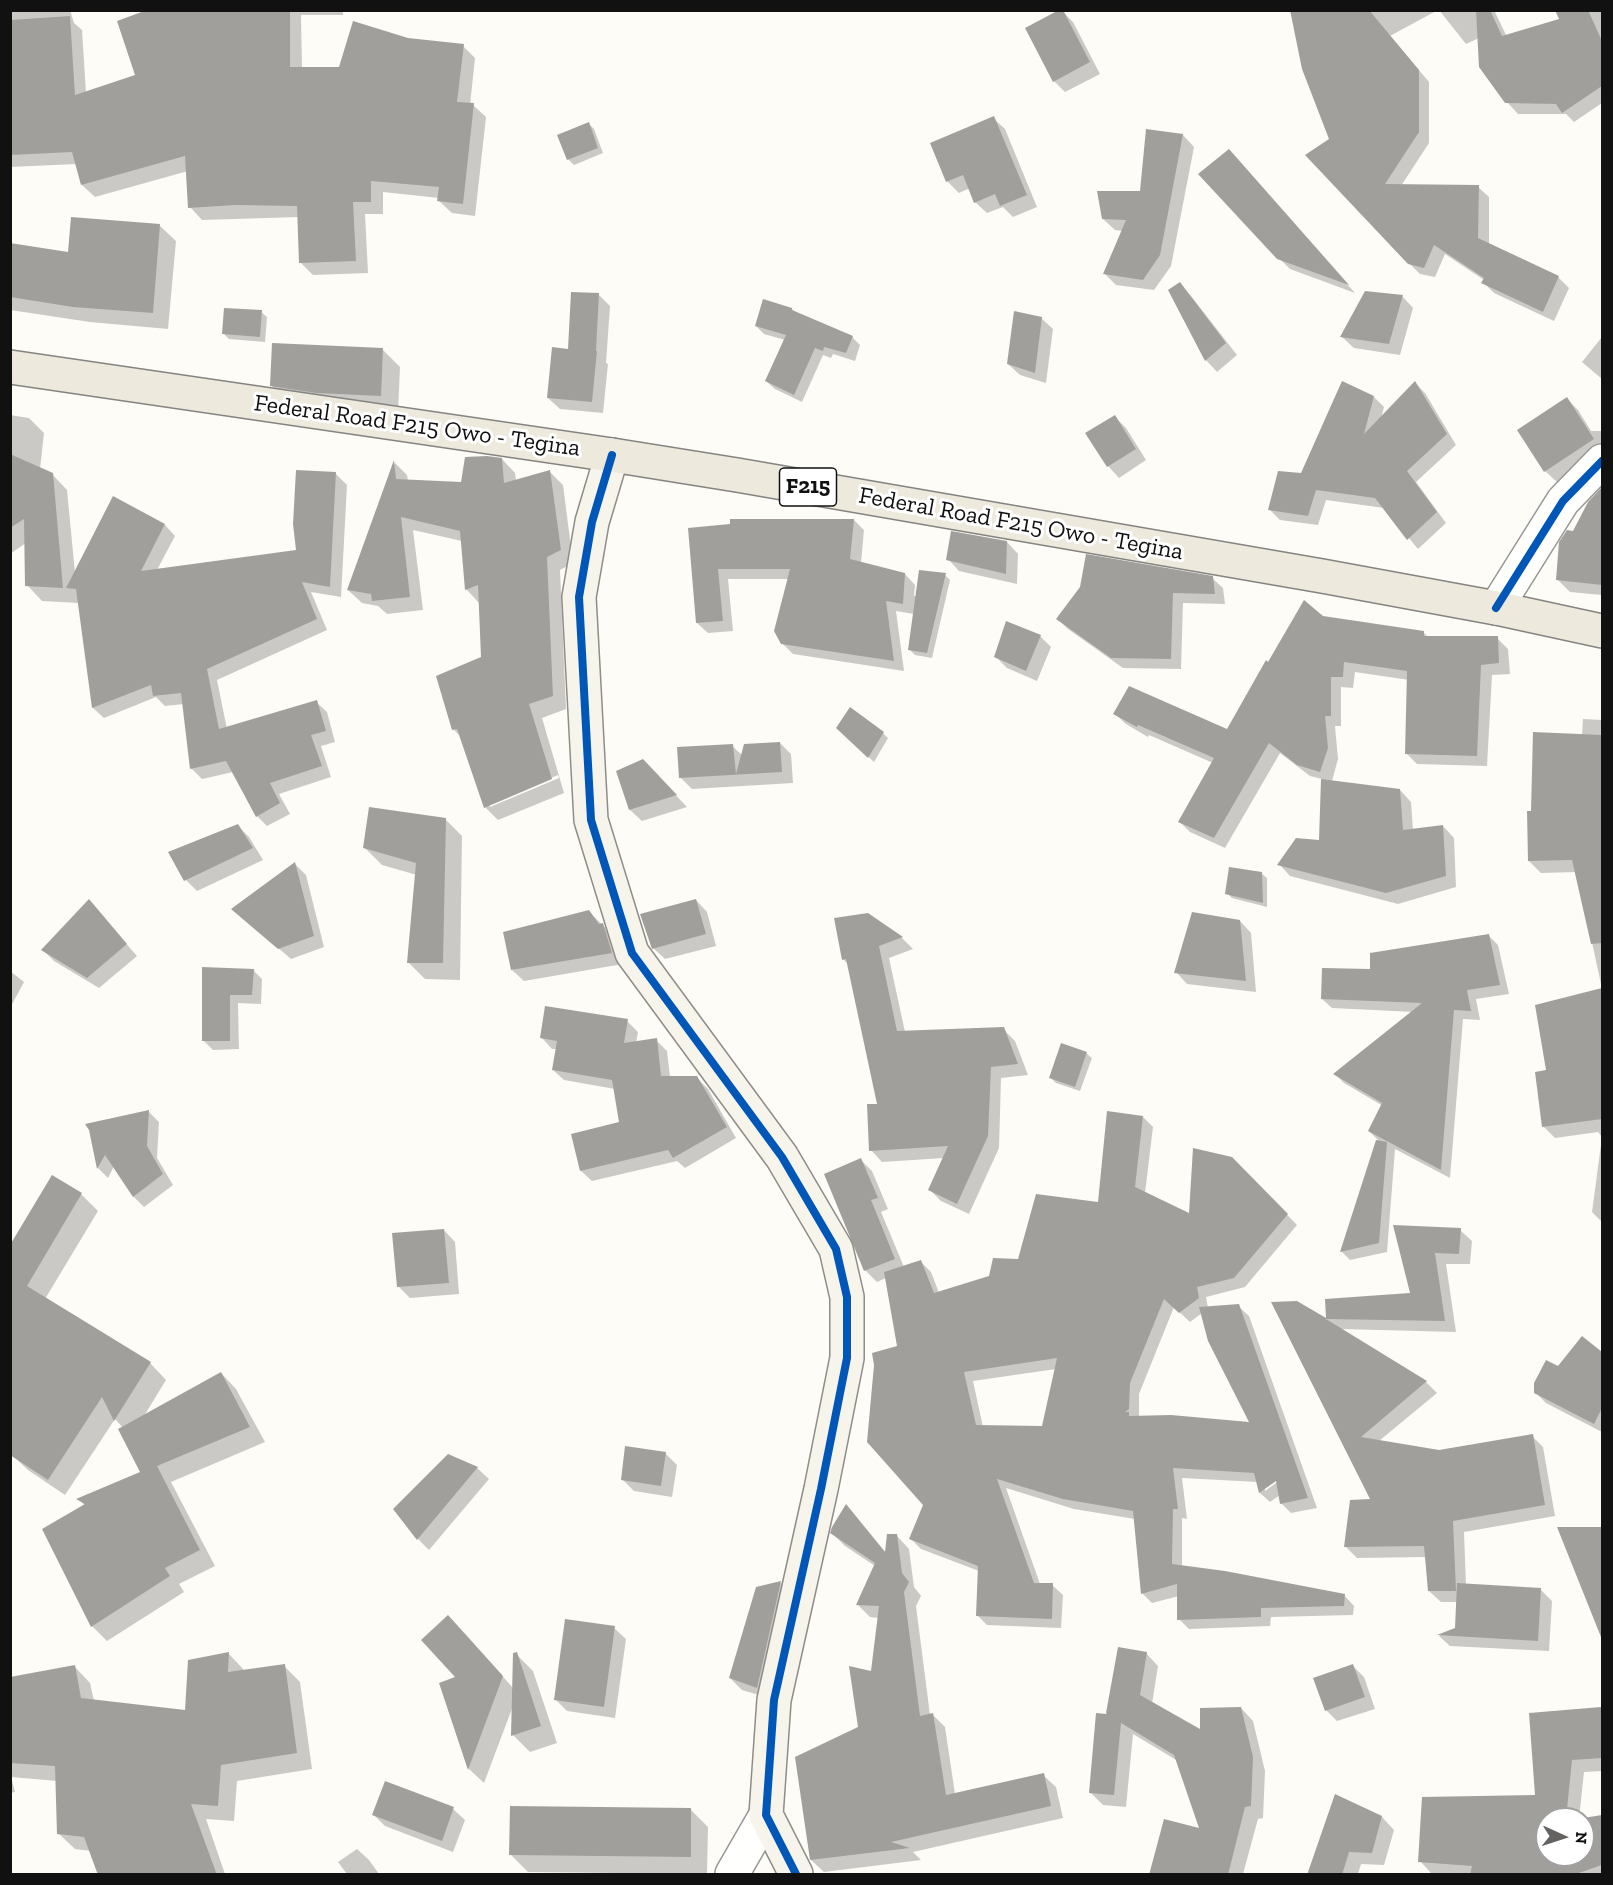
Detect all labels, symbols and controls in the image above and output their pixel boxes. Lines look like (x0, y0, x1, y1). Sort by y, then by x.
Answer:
street label: Federal Road F215 Owo - Tegina (252, 389, 582, 463)
road number: F215 (780, 468, 836, 506)
street label: Federal Road F215 Owo - Tegina (857, 481, 1185, 567)
north arrow (1535, 1807, 1595, 1867)
text: N (1572, 1831, 1591, 1844)

